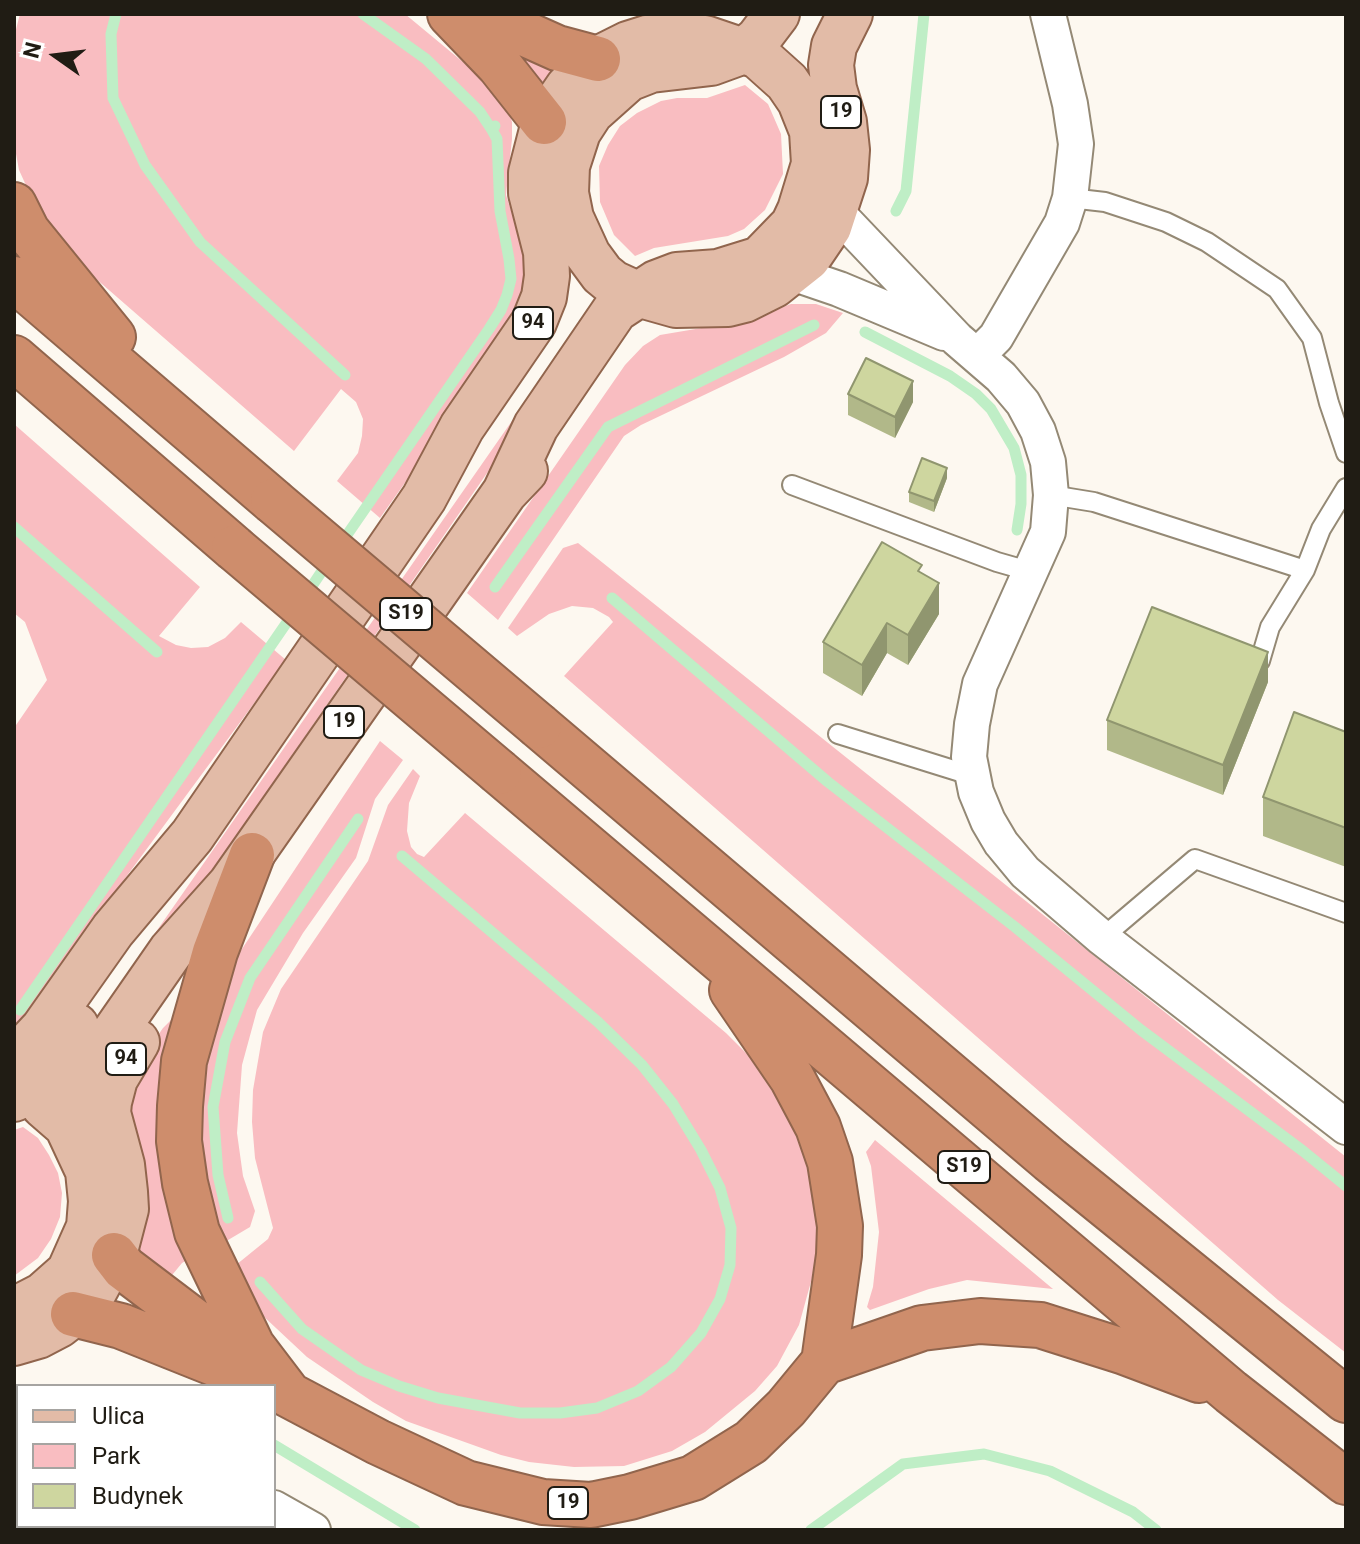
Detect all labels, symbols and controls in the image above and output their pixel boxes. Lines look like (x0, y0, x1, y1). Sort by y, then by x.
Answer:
north arrow (16, 16, 96, 96)
text: N (18, 40, 46, 61)
road number: 19 (821, 96, 861, 128)
road number: 94 (513, 307, 553, 339)
road number: S19 (380, 598, 432, 630)
road number: 19 (324, 706, 364, 738)
road number: 94 (106, 1043, 146, 1075)
road number: S19 (938, 1151, 990, 1183)
legend (16, 1384, 276, 1528)
text: Ulica (92, 1402, 145, 1430)
text: Park (92, 1442, 140, 1470)
text: Budynek (92, 1482, 183, 1510)
road number: 19 (548, 1487, 588, 1519)

